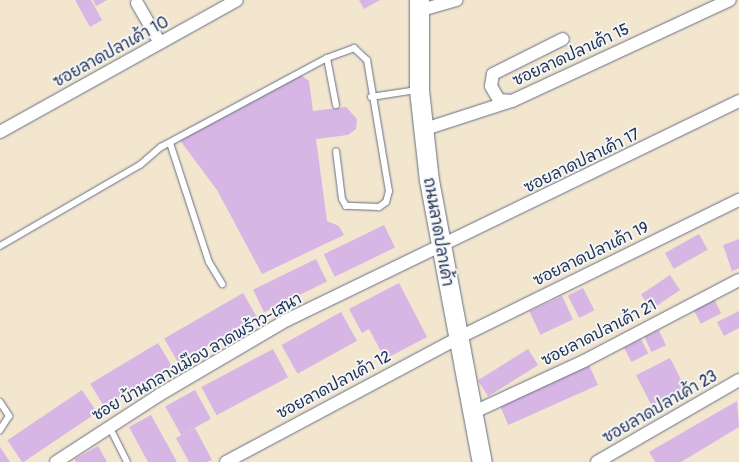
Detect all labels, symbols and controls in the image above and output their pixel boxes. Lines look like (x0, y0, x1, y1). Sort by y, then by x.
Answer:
street label: ซอยลาดปลาเค้า 10 (50, 12, 172, 92)
street label: ซอยลาดปลาเค้า 15 (510, 20, 632, 90)
street label: ซอยลาดปลาเค้า 17 (521, 125, 643, 197)
street label: ถนนลาดปลาเค้า (419, 176, 457, 288)
street label: ซอยลาดปลาเค้า 19 (530, 218, 652, 290)
street label: ซอย บ้านกลางเมือง ลาดพร้าว-เสนา (89, 289, 305, 425)
street label: ซอยลาดปลาเค้า 21 (538, 296, 660, 370)
street label: ซอยลาดปลาเค้า 12 (273, 347, 395, 423)
street label: ซอยลาดปลาเค้า 23 (599, 366, 721, 448)

